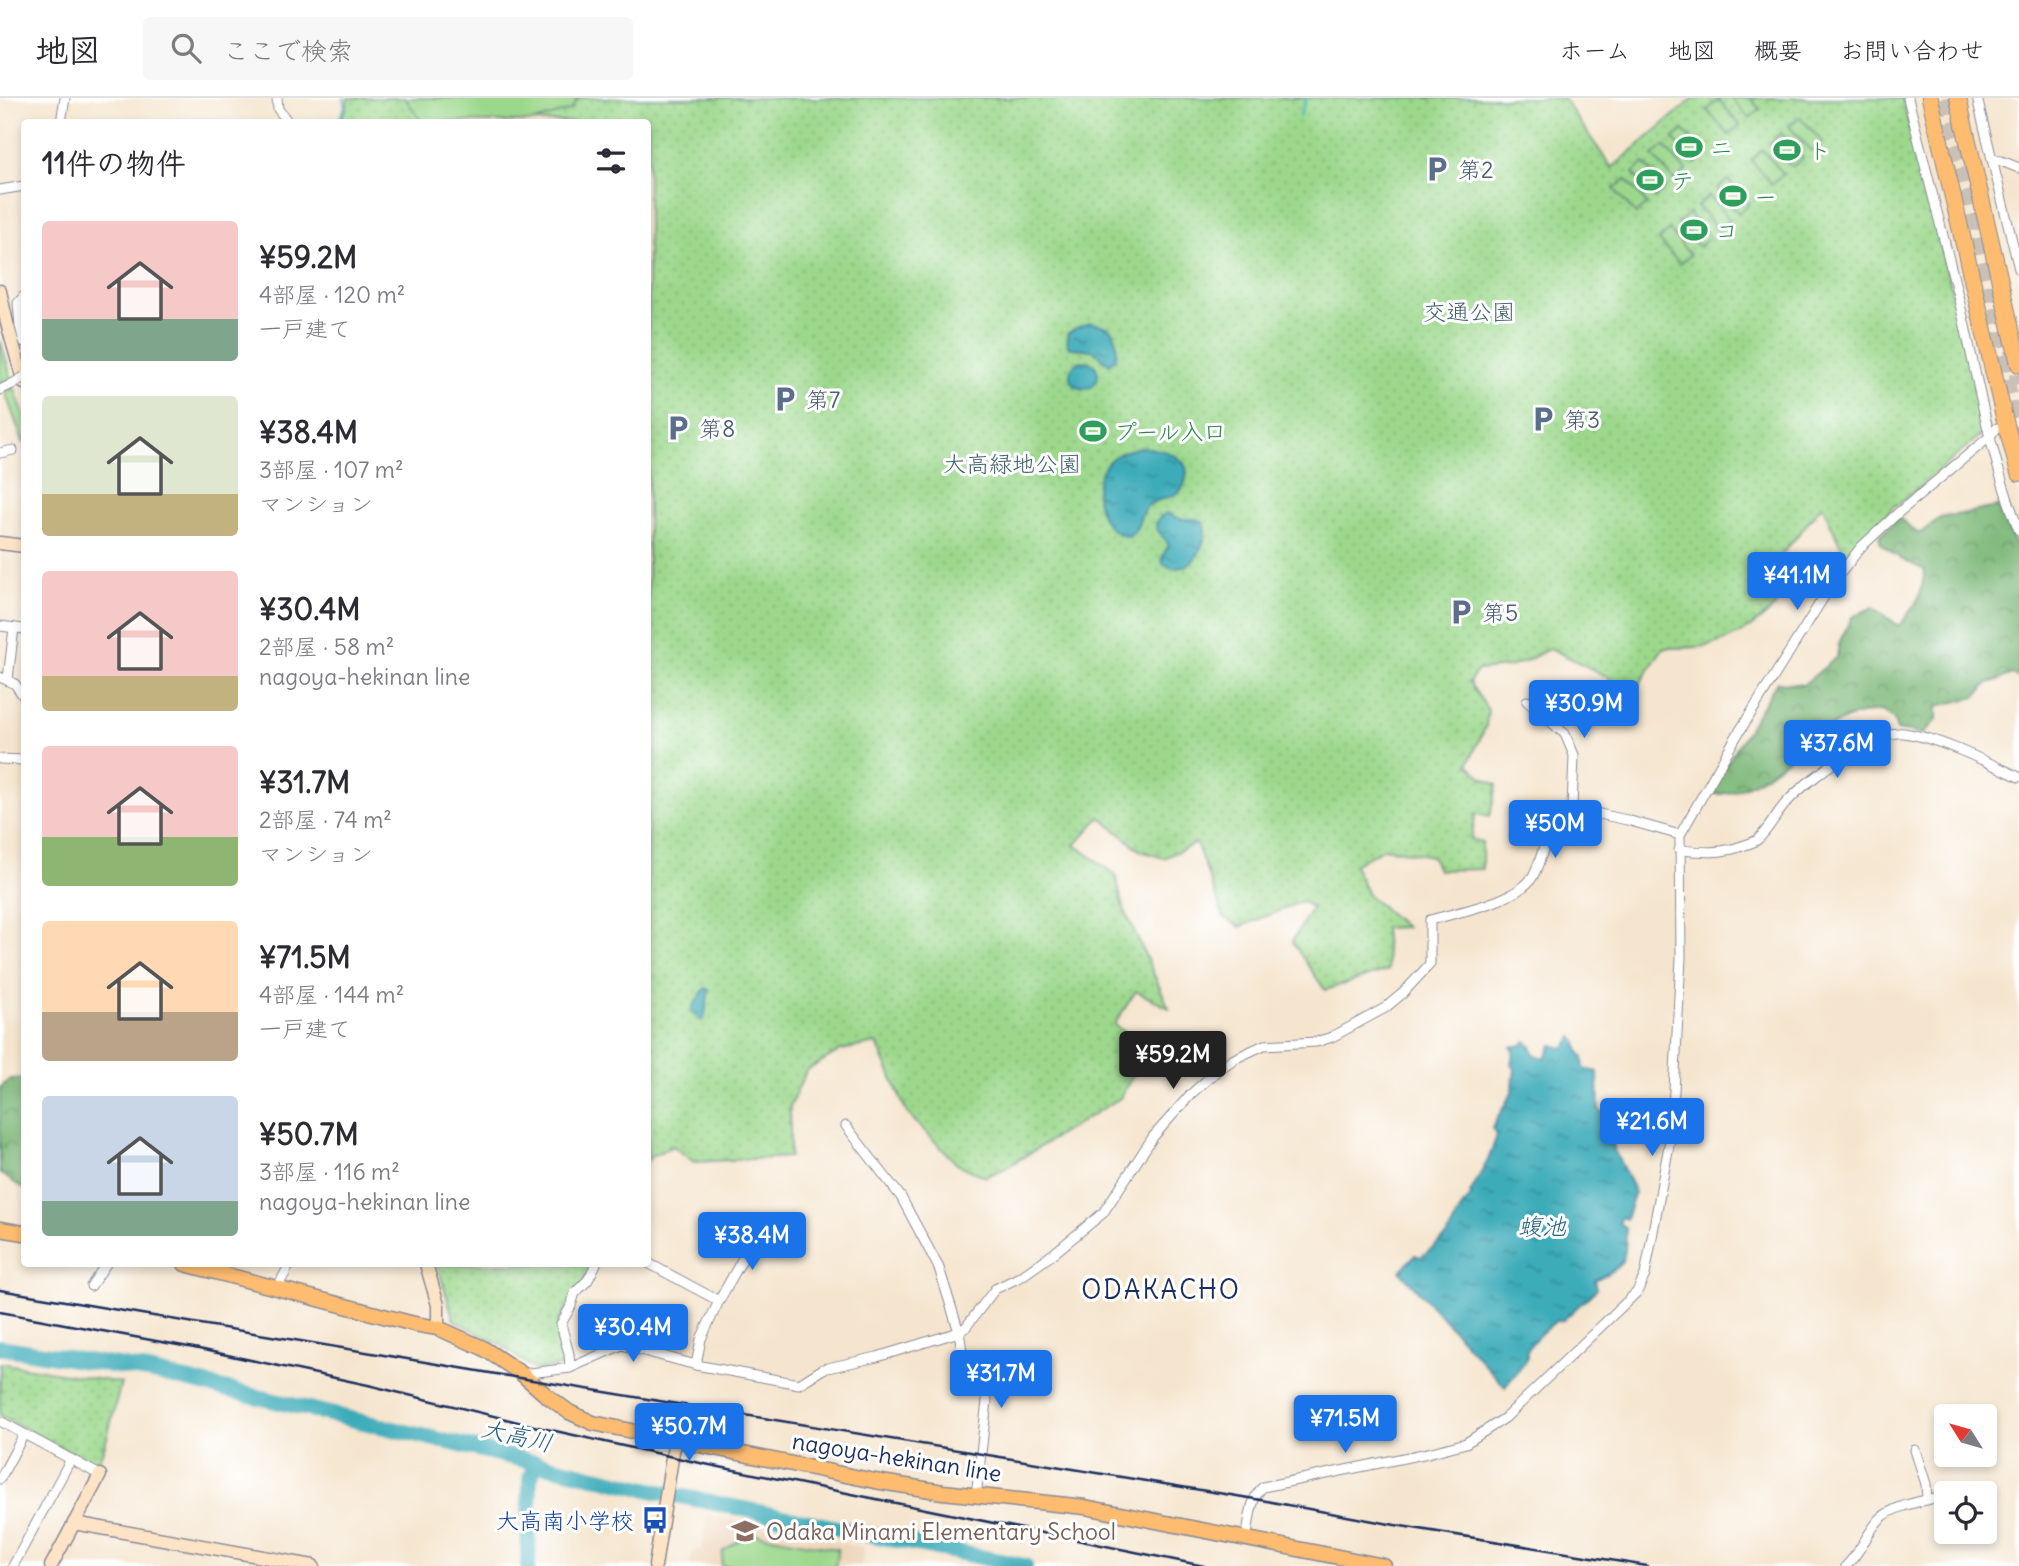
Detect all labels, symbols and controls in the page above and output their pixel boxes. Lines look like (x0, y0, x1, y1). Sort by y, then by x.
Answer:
search box (143, 17, 633, 80)
text: 地図 (35, 29, 101, 71)
icon: search (167, 29, 205, 67)
text: ここで検索 (223, 34, 353, 67)
text: ホーム (1559, 35, 1630, 65)
text: 地図 (1668, 35, 1716, 65)
text: 概要 (1754, 35, 1802, 65)
text: お問い合わせ (1840, 35, 1984, 65)
sports icon: ニ (1674, 132, 1704, 162)
place label: ニ (1710, 133, 1733, 162)
sports icon: ト (1772, 135, 1802, 165)
place label: ト (1808, 136, 1831, 165)
icon: filters (592, 142, 630, 180)
text: 11件の物件 (42, 144, 186, 182)
parking icon: 第2 (1422, 154, 1452, 184)
place label: 第2 (1458, 155, 1494, 184)
sports icon: テ (1635, 165, 1665, 195)
place label: テ (1671, 166, 1694, 195)
sports icon: ー (1718, 181, 1748, 211)
place label: ー (1754, 182, 1777, 211)
sports icon: コ (1679, 215, 1709, 245)
place label: コ (1715, 216, 1738, 245)
text: ¥59.2M (259, 238, 357, 276)
icon: home (98, 249, 182, 333)
text: 4部屋 · 120 m² (259, 280, 405, 309)
park label: 交通公園 (1423, 297, 1515, 326)
text: 一戸建て (259, 314, 351, 343)
parking icon: 第7 (770, 384, 800, 414)
place label: 第7 (806, 385, 840, 414)
parking icon: 第3 (1528, 404, 1558, 434)
place label: 第3 (1564, 405, 1600, 434)
text: ¥38.4M (259, 413, 358, 451)
parking icon: 第8 (663, 413, 693, 443)
place label: 第8 (699, 414, 735, 443)
sports icon: プール入口 (1078, 416, 1108, 446)
place label: プール入口 (1114, 417, 1226, 446)
icon: home (98, 424, 182, 508)
park label: 大高緑地公園 (943, 449, 1081, 478)
text: 3部屋 · 107 m² (259, 455, 404, 484)
text: マンション (259, 489, 373, 518)
pin: ¥41.1M (1740, 552, 1854, 612)
text: ¥41.1M (1763, 560, 1831, 589)
text: ¥30.4M (259, 590, 361, 628)
parking icon: 第5 (1446, 597, 1476, 627)
place label: 第5 (1482, 598, 1518, 627)
icon: home (98, 599, 182, 683)
text: 2部屋 · 58 m² (259, 632, 394, 661)
text: nagoya-hekinan line (259, 662, 470, 691)
pin: ¥30.9M (1527, 680, 1641, 740)
text: ¥30.9M (1545, 688, 1623, 717)
pin: ¥37.6M (1780, 720, 1894, 780)
text: ¥37.6M (1800, 728, 1874, 757)
text: ¥31.7M (259, 763, 350, 801)
icon: home (98, 774, 182, 858)
pin: ¥50M (1514, 800, 1596, 860)
text: 2部屋 · 74 m² (259, 805, 392, 834)
text: ¥50M (1525, 808, 1585, 837)
text: マンション (259, 839, 373, 868)
text: ¥71.5M (259, 938, 351, 976)
icon: home (98, 949, 182, 1033)
text: 4部屋 · 144 m² (259, 980, 404, 1009)
text: 一戸建て (259, 1014, 351, 1043)
pin: ¥59.2M (1116, 1032, 1230, 1091)
text: ¥59.2M (1135, 1039, 1211, 1068)
pin: ¥21.6M (1595, 1098, 1709, 1158)
text: ¥21.6M (1616, 1106, 1688, 1135)
text: ¥50.7M (259, 1115, 359, 1153)
icon: home (98, 1124, 182, 1208)
text: 3部屋 · 116 m² (259, 1157, 400, 1186)
text: nagoya-hekinan line (259, 1187, 470, 1216)
water label: 蝮池 (1518, 1211, 1567, 1241)
pin: ¥38.4M (695, 1212, 809, 1272)
text: ¥38.4M (714, 1220, 790, 1249)
district label: ODAKACHO (1081, 1273, 1241, 1306)
pin: ¥30.4M (576, 1304, 690, 1364)
text: ¥30.4M (594, 1312, 672, 1341)
pin: ¥31.7M (944, 1350, 1058, 1410)
text: ¥31.7M (966, 1358, 1036, 1387)
pin: ¥71.5M (1288, 1396, 1402, 1455)
text: ¥71.5M (1310, 1403, 1380, 1432)
pin: ¥50.7M (632, 1404, 746, 1463)
north arrow (1934, 1404, 1997, 1466)
map controls (1934, 1404, 1997, 1544)
text: ¥50.7M (651, 1411, 727, 1440)
water label: 大高川 (479, 1412, 555, 1458)
street label: nagoya-hekinan line (790, 1426, 1004, 1488)
button: locate (1934, 1481, 1997, 1544)
bus stop icon: 大高南小学校 (640, 1505, 670, 1535)
place label: 大高南小学校 (496, 1506, 634, 1535)
school or university icon: Odaka Minami Elementary School (730, 1516, 760, 1546)
place label: Odaka Minami Elementary School (766, 1517, 1116, 1546)

